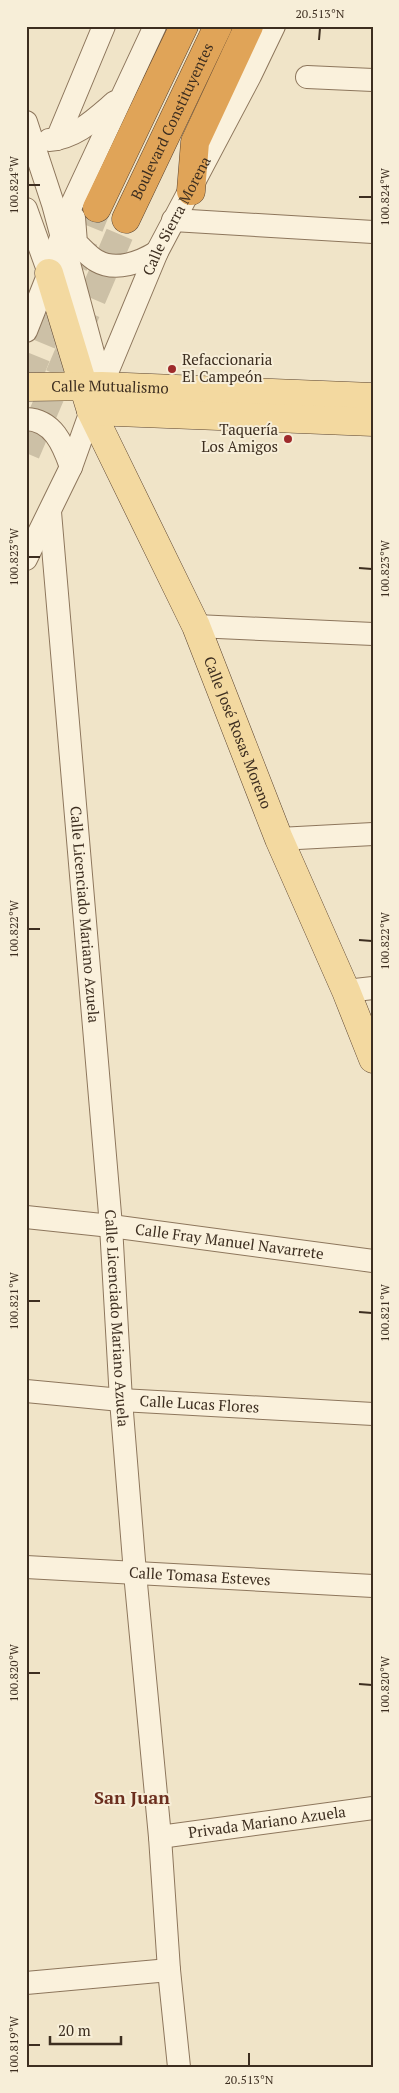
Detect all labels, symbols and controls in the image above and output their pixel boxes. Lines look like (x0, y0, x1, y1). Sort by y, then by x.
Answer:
text: 20.513°N (295, 6, 345, 21)
street label: Boulevard Constituyentes (126, 39, 218, 203)
street label: Calle Sierra Morena (137, 152, 215, 278)
text: 100.824°W (6, 155, 21, 214)
text: 100.824°W (377, 167, 392, 226)
place label: Refaccionaria El Campeón (182, 349, 273, 386)
marker: Refaccionaria El Campeón (166, 363, 178, 375)
street label: Calle Mutualismo (51, 375, 169, 398)
place label: Taquería Los Amigos (201, 419, 278, 456)
marker: Taquería Los Amigos (282, 433, 294, 445)
text: 100.823°W (6, 527, 21, 586)
text: 100.823°W (377, 539, 392, 598)
street label: Calle José Rosas Moreno (200, 653, 277, 812)
street label: Calle Licenciado Mariano Azuela (66, 805, 105, 1024)
text: 100.822°W (6, 899, 21, 958)
text: 100.822°W (377, 911, 392, 970)
street label: Calle Licenciado Mariano Azuela (101, 1209, 134, 1428)
street label: Calle Fray Manuel Navarrete (134, 1218, 325, 1263)
text: 100.821°W (6, 1271, 21, 1330)
text: 100.821°W (377, 1283, 392, 1342)
street label: Calle Lucas Flores (139, 1390, 260, 1417)
street label: Calle Tomasa Esteves (128, 1562, 271, 1589)
text: 100.820°W (6, 1643, 21, 1702)
text: 100.820°W (377, 1655, 392, 1714)
district label: San Juan (94, 1785, 170, 1809)
street label: Privada Mariano Azuela (187, 1801, 347, 1842)
scale bar (50, 2013, 121, 2045)
text: 100.819°W (6, 2015, 21, 2074)
text: 20 m (58, 2020, 91, 2040)
text: 20.513°N (224, 2072, 274, 2087)

